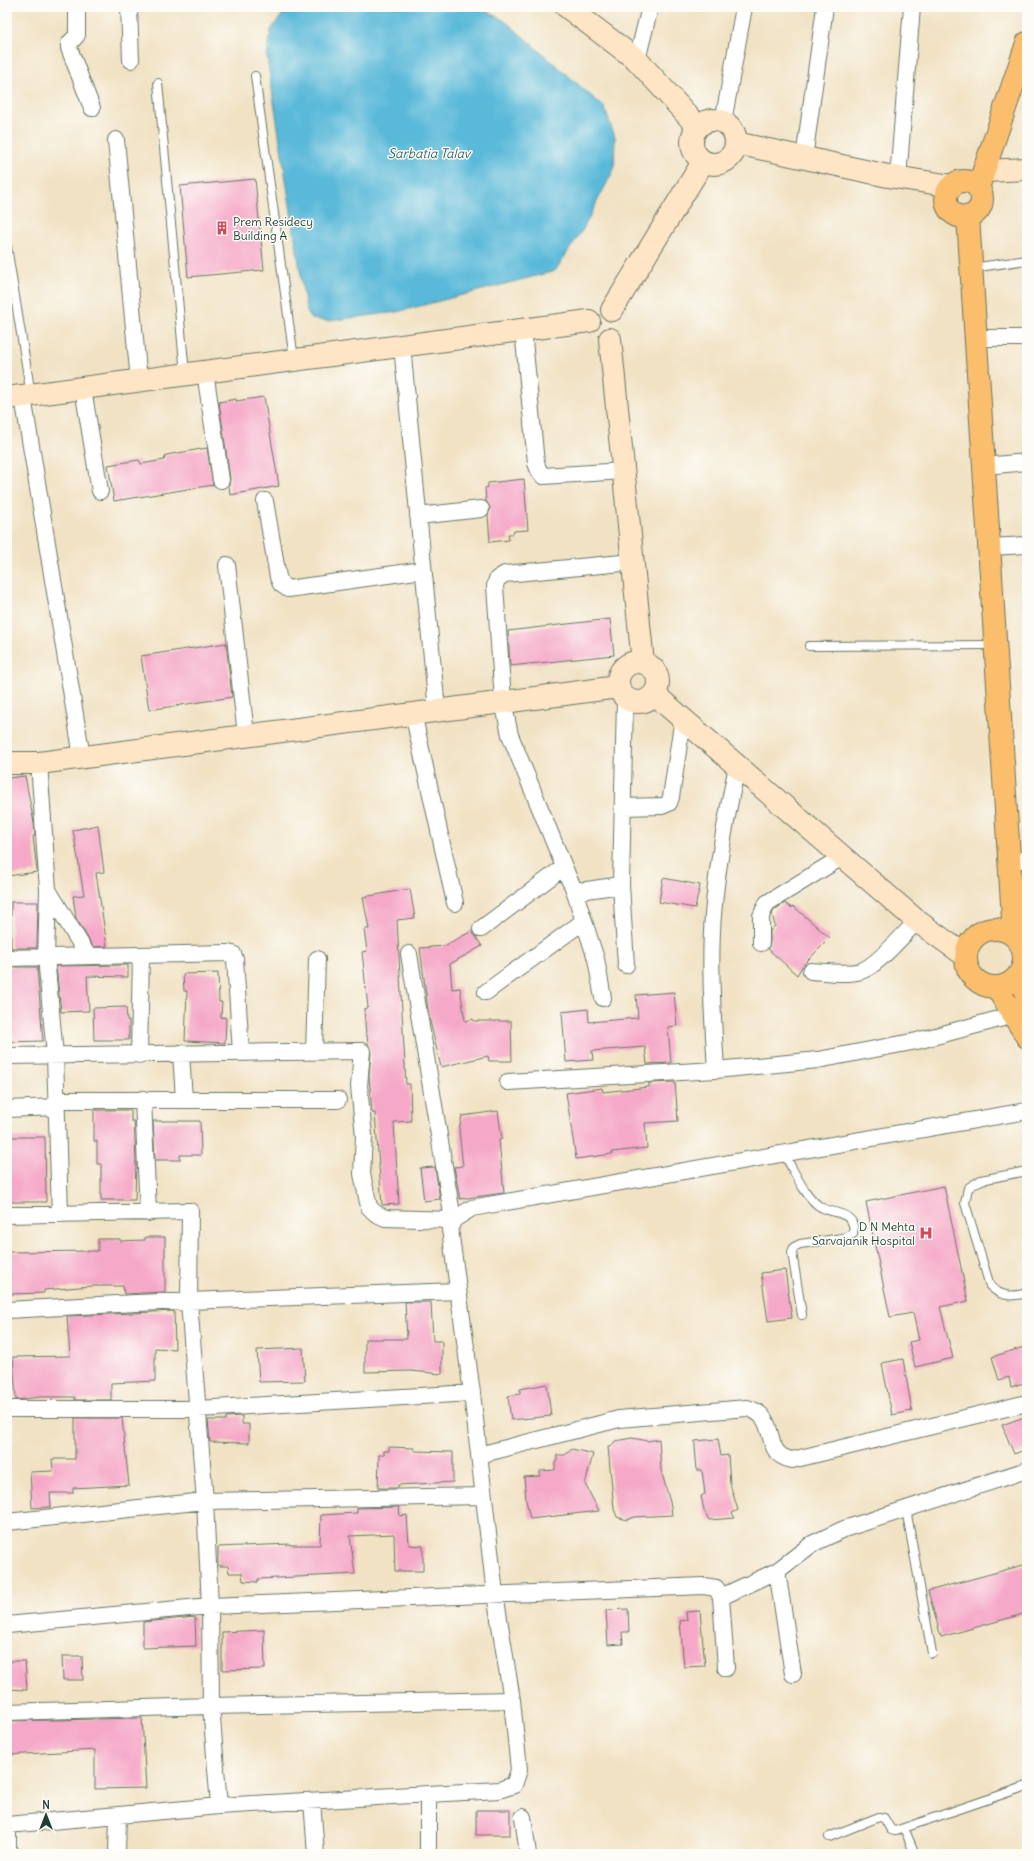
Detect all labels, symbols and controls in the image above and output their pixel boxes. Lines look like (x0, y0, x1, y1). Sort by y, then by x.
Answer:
water label: Sarbatia Talav (388, 145, 472, 162)
place label: Prem Residecy Building A (233, 214, 313, 243)
building icon: Prem Residecy Building A (214, 220, 230, 236)
place label: D N Mehta Sarvajanik Hospital (812, 1219, 915, 1248)
hospital icon: D N Mehta Sarvajanik Hospital (918, 1225, 934, 1241)
north arrow (26, 1795, 66, 1835)
text: N (42, 1798, 50, 1812)

